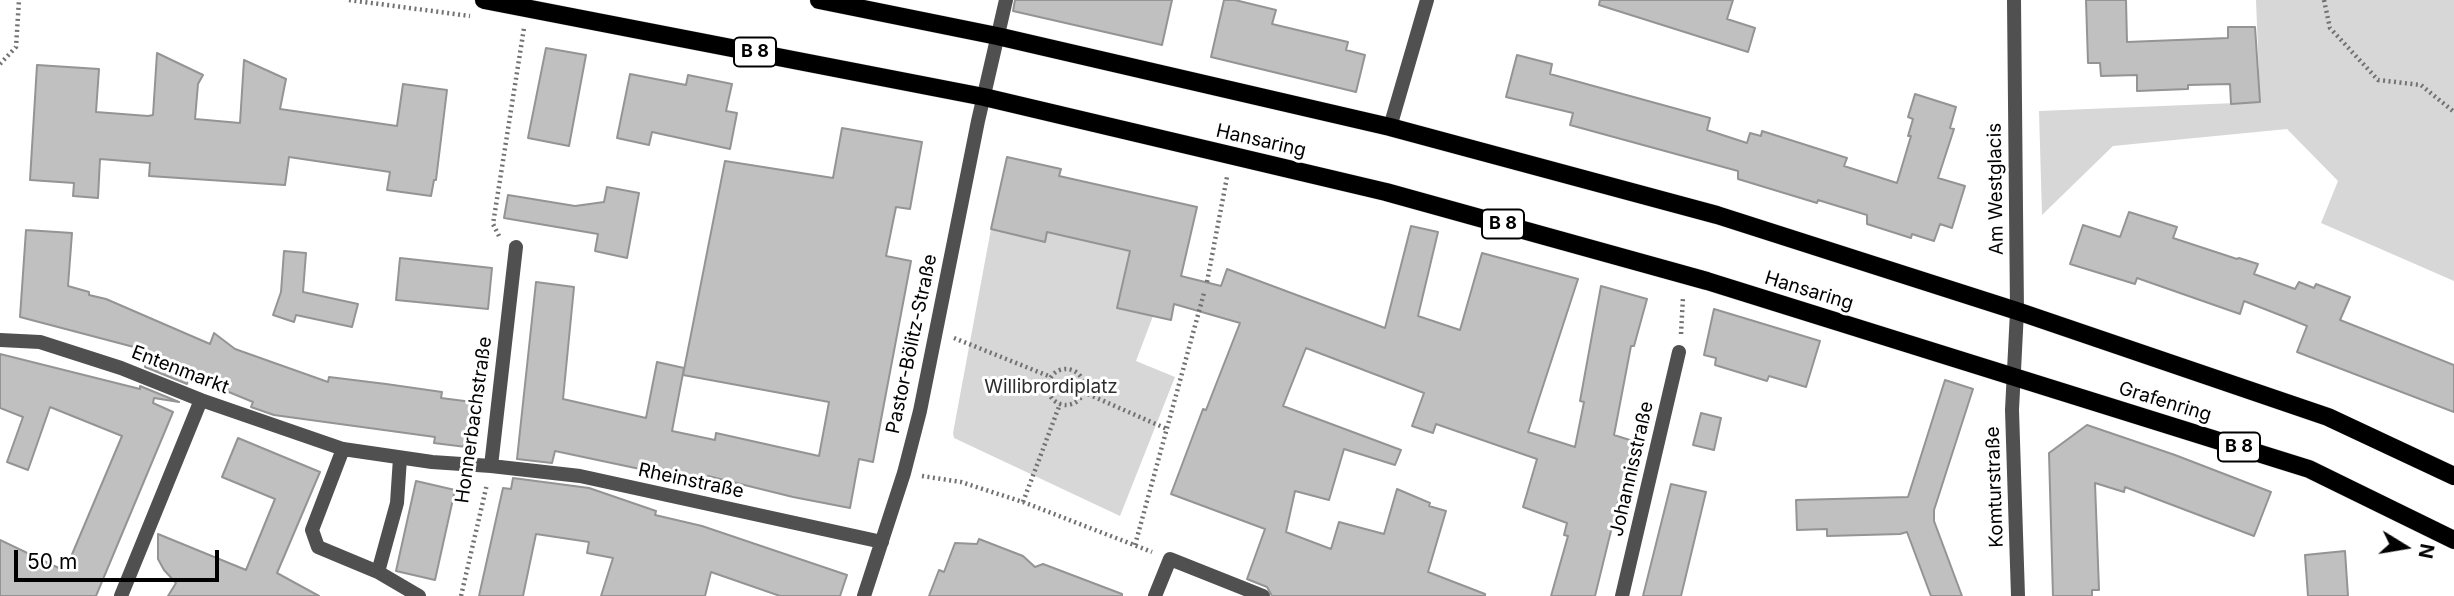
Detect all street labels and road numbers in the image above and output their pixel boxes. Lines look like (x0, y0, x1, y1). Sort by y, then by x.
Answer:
road number: B 8 (734, 38, 776, 66)
street label: Hansaring (1214, 120, 1308, 162)
street label: Am Westglacis (1983, 123, 2009, 255)
road number: B 8 (1482, 210, 1524, 238)
street label: Pastor-Bölitz-Straße (882, 252, 942, 436)
street label: Hansaring (1762, 267, 1856, 315)
street label: Honnerbachstraße (451, 335, 497, 505)
street label: Entenmarkt (128, 341, 232, 399)
street label: Grafenring (2116, 377, 2214, 427)
street label: Johannisstraße (1605, 399, 1659, 539)
street label: Komturstraße (1981, 426, 2009, 548)
road number: B 8 (2218, 432, 2260, 462)
street label: Rheinstraße (636, 459, 746, 503)

